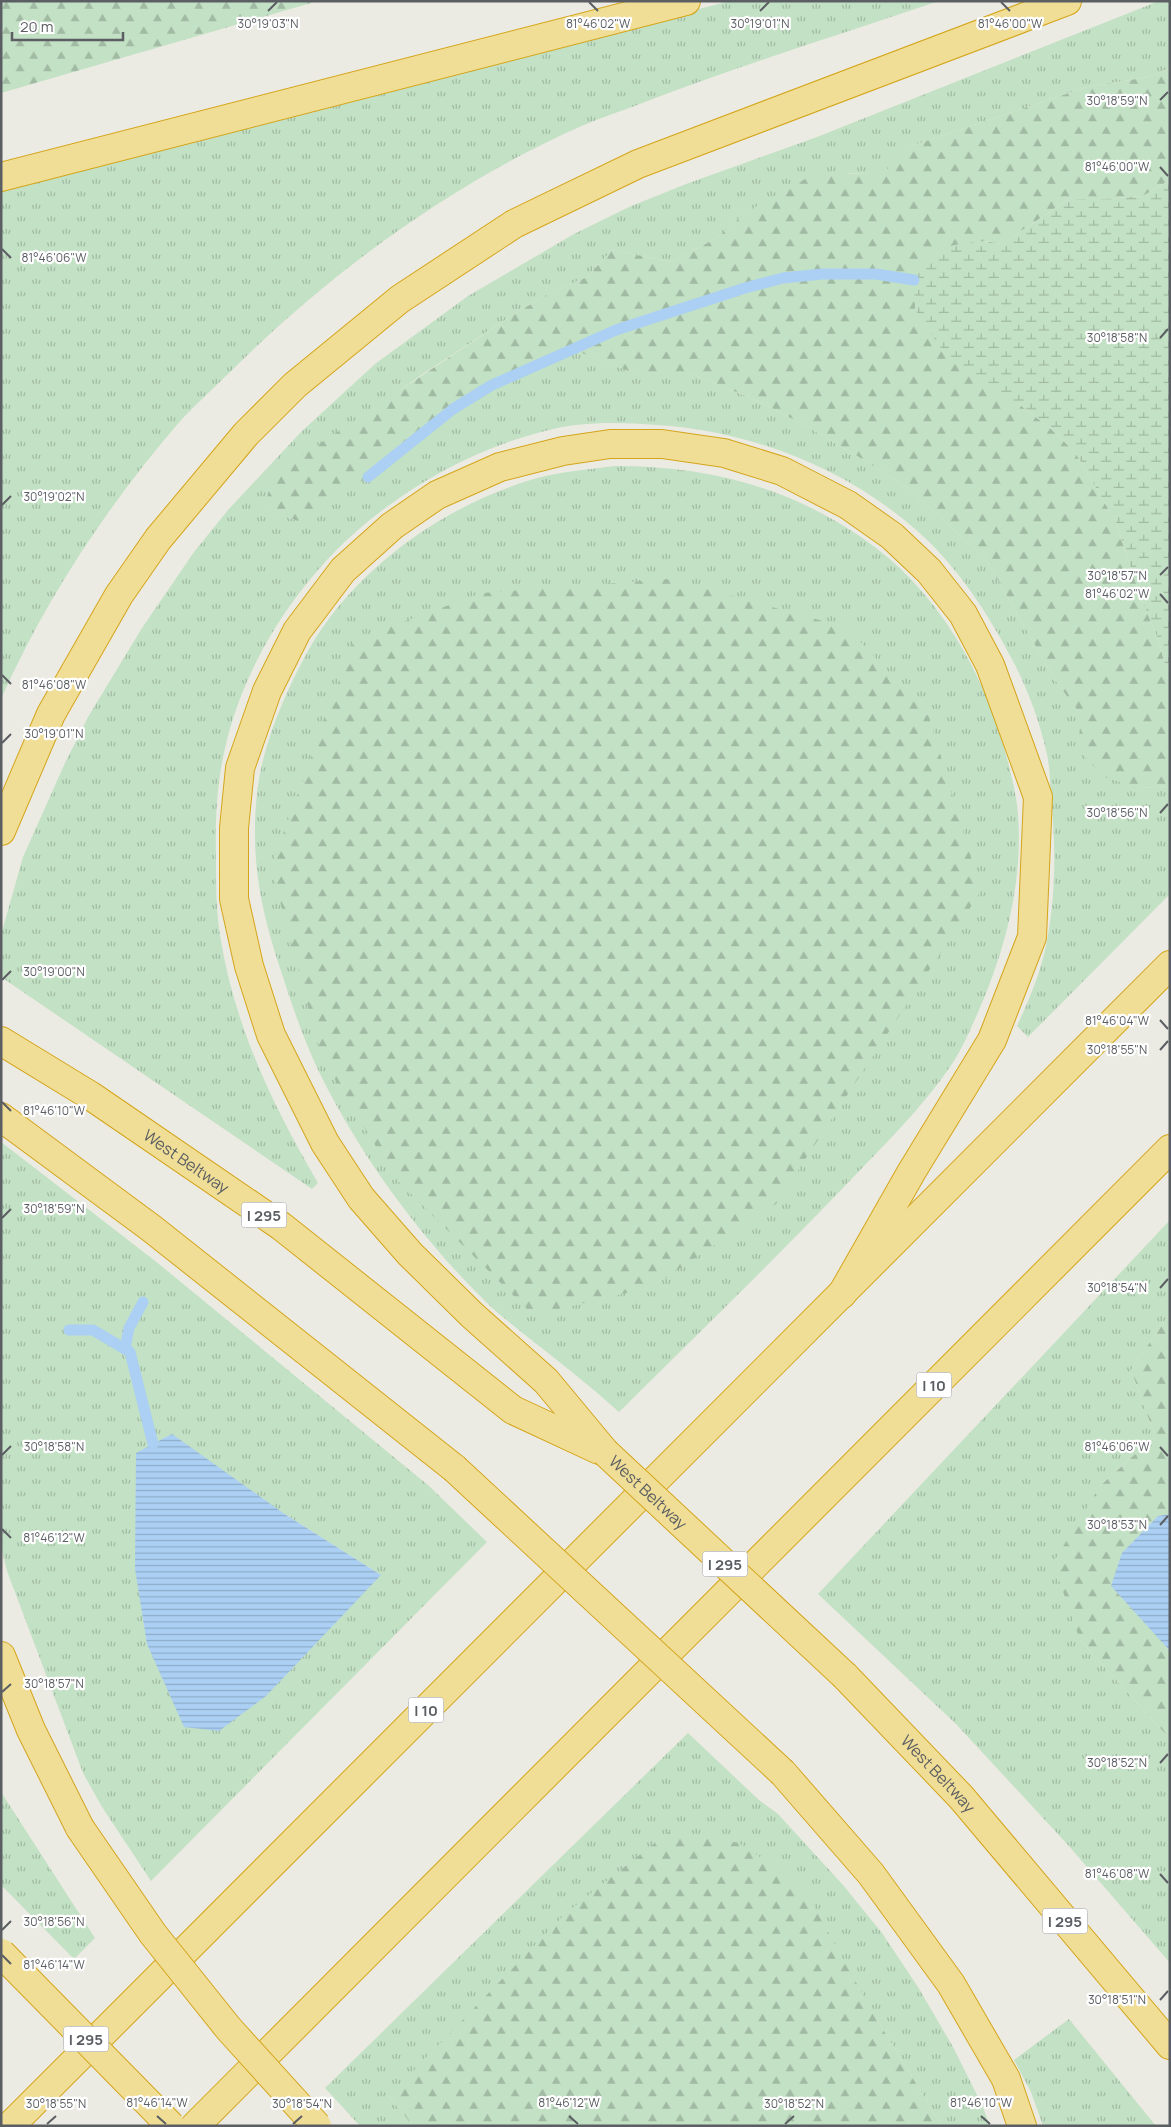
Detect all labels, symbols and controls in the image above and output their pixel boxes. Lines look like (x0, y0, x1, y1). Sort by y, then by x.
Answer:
scale bar (12, 10, 124, 42)
text: 30°19'03"N (238, 15, 298, 32)
text: 81°46'02"W (566, 15, 631, 32)
text: 30°19'01"N (731, 15, 789, 32)
text: 81°46'00"W (978, 15, 1043, 32)
text: 20 m (20, 16, 53, 37)
text: 30°18'59"N (1087, 92, 1147, 109)
text: 81°46'00"W (1085, 158, 1150, 175)
text: 81°46'06"W (22, 249, 87, 266)
text: 30°18'58"N (1087, 329, 1147, 346)
text: 30°19'02"N (23, 488, 85, 505)
text: 30°18'57"N (1087, 567, 1147, 584)
text: 81°46'02"W (1085, 585, 1150, 602)
text: 81°46'08"W (22, 676, 87, 693)
text: 30°19'01"N (25, 725, 83, 742)
text: 30°18'56"N (1087, 804, 1147, 821)
text: 30°19'00"N (23, 963, 85, 980)
text: 81°46'04"W (1085, 1012, 1150, 1029)
text: 30°18'55"N (1087, 1041, 1147, 1058)
text: 81°46'10"W (23, 1102, 86, 1119)
street label: West Beltway (139, 1124, 234, 1199)
text: 30°18'59"N (24, 1200, 84, 1217)
road number: I 295 (242, 1202, 286, 1228)
text: 30°18'54"N (1087, 1279, 1147, 1296)
road number: I 10 (916, 1372, 952, 1398)
text: 30°18'58"N (24, 1438, 84, 1455)
text: 81°46'06"W (1085, 1438, 1150, 1455)
street label: West Beltway (604, 1450, 692, 1535)
text: 30°18'53"N (1087, 1516, 1147, 1533)
text: 81°46'12"W (23, 1529, 86, 1546)
road number: I 295 (702, 1552, 748, 1576)
text: 30°18'57"N (24, 1675, 84, 1692)
road number: I 10 (408, 1698, 444, 1722)
street label: West Beltway (896, 1730, 981, 1818)
text: 30°18'52"N (1087, 1754, 1147, 1771)
text: 81°46'08"W (1085, 1865, 1150, 1882)
road number: I 295 (1042, 1908, 1088, 1934)
text: 30°18'56"N (24, 1913, 84, 1930)
text: 81°46'14"W (23, 1956, 85, 1973)
text: 30°18'51"N (1088, 1991, 1146, 2008)
road number: I 295 (64, 2026, 108, 2052)
text: 81°46'14"W (126, 2094, 188, 2111)
text: 81°46'12"W (538, 2094, 601, 2111)
text: 81°46'10"W (950, 2094, 1013, 2111)
text: 30°18'55"N (26, 2095, 86, 2112)
text: 30°18'54"N (272, 2095, 332, 2112)
text: 30°18'52"N (764, 2095, 824, 2112)

